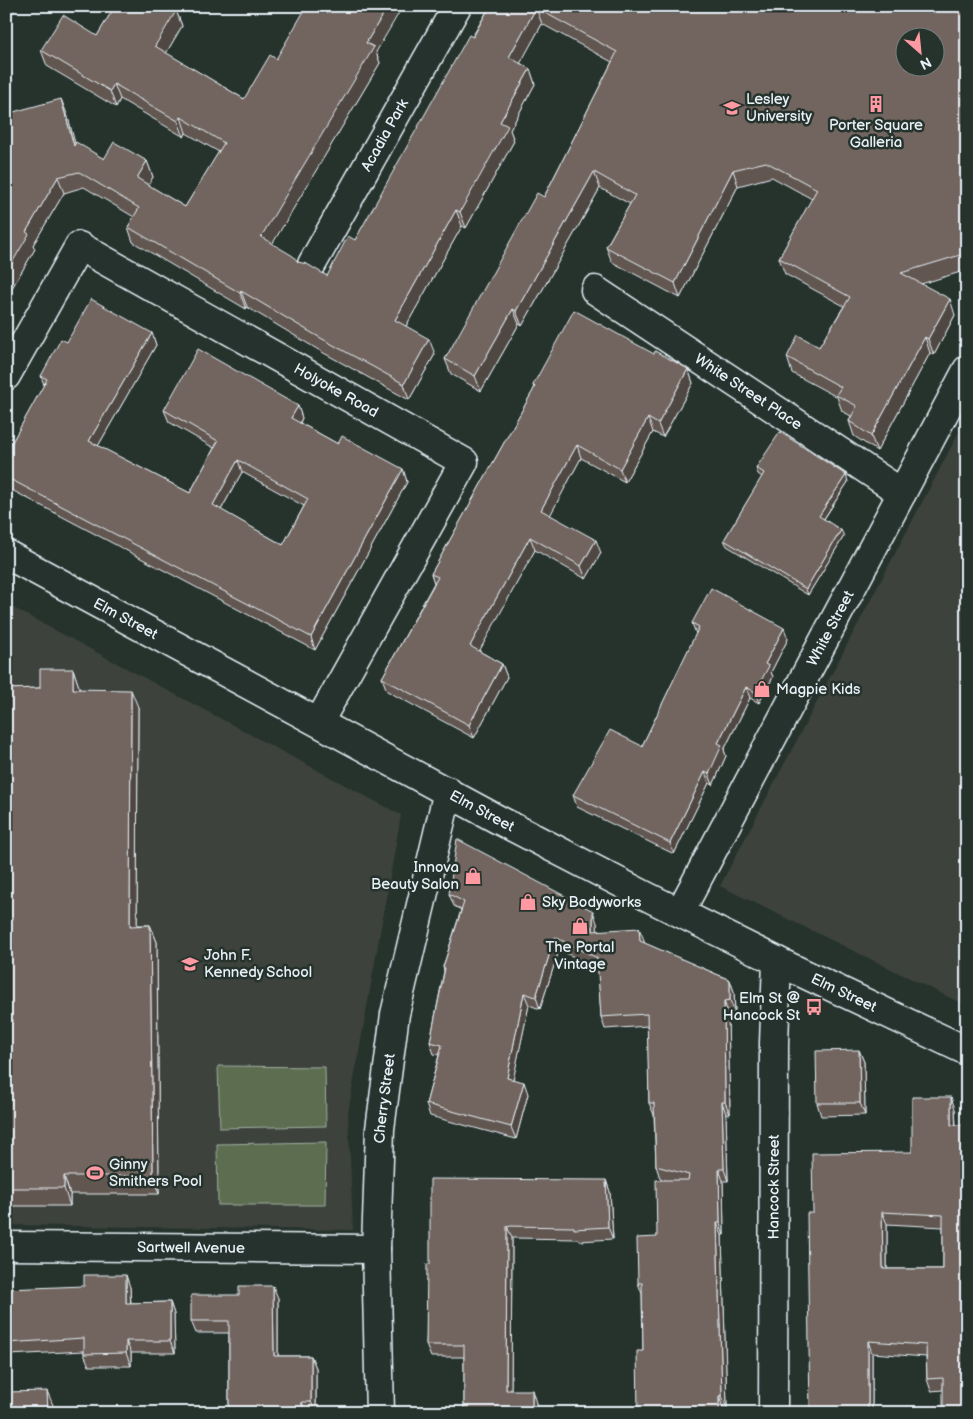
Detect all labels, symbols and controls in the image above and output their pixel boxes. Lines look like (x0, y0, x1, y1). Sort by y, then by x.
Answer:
north arrow (896, 28, 946, 78)
text: N (917, 53, 934, 73)
place label: Lesley University (746, 90, 812, 126)
building icon: Porter Square Galleria (866, 94, 886, 114)
street label: Acadia Park (357, 95, 413, 175)
school or university icon: Lesley University (722, 98, 742, 118)
place label: Porter Square Galleria (829, 116, 923, 152)
street label: White Street Place (691, 349, 806, 434)
street label: Holyoke Road (290, 359, 382, 422)
street label: White Street (802, 587, 858, 669)
street label: Elm Street (90, 593, 162, 644)
shop icon: Magpie Kids (752, 679, 772, 699)
place label: Magpie Kids (776, 680, 861, 699)
street label: Elm Street (446, 786, 518, 836)
place label: Innova Beauty Salon (371, 858, 459, 894)
shop icon: Innova Beauty Salon (463, 866, 483, 886)
shop icon: Sky Bodyworks (518, 892, 538, 912)
place label: Sky Bodyworks (542, 893, 642, 912)
shop icon: The Portal Vintage (570, 916, 590, 936)
place label: The Portal Vintage (546, 938, 614, 974)
place label: John F. Kennedy School (204, 946, 312, 982)
school or university icon: John F. Kennedy School (180, 954, 200, 974)
street label: Elm Street (808, 969, 880, 1017)
place label: Elm St @ Hancock St (723, 989, 800, 1025)
bus stop icon: Elm St @ Hancock St (804, 997, 824, 1017)
street label: Cherry Street (370, 1052, 399, 1144)
street label: Hancock Street (764, 1134, 783, 1239)
place label: Ginny Smithers Pool (109, 1155, 202, 1191)
sports icon: Ginny Smithers Pool (85, 1163, 105, 1183)
street label: Sartwell Avenue (137, 1238, 245, 1257)

